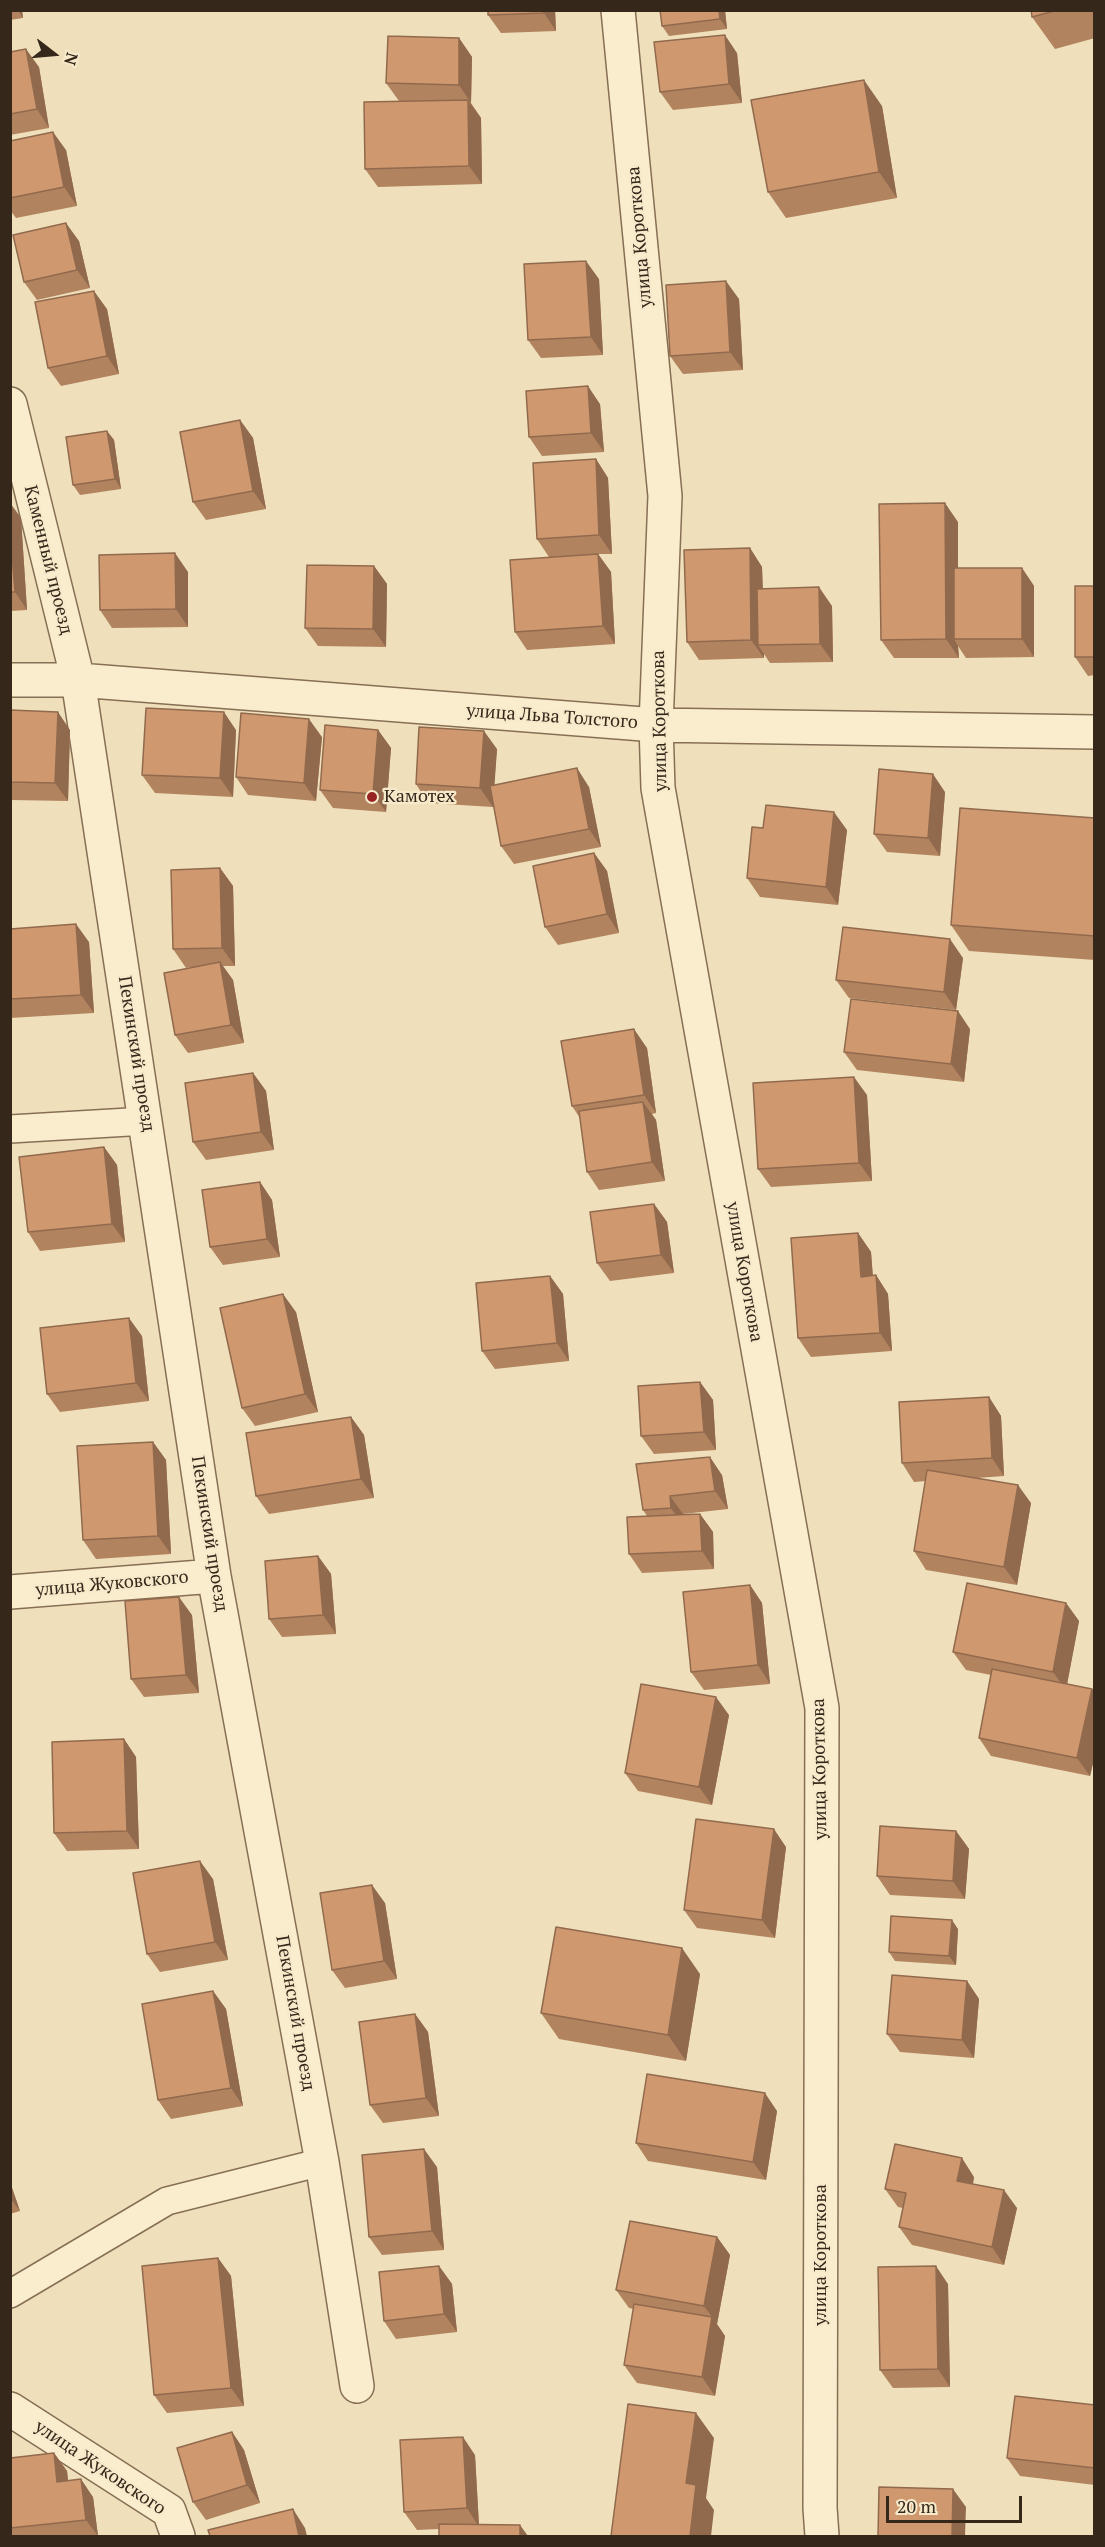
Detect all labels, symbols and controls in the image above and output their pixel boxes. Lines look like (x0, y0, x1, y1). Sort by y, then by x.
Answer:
north arrow (24, 24, 84, 84)
text: N (59, 50, 84, 68)
street label: улица Короткова (623, 165, 657, 309)
street label: Каменный проезд (19, 483, 77, 637)
street label: улица Короткова (648, 650, 672, 792)
street label: улица Льва Толстого (466, 700, 638, 734)
place label: Камотех (384, 786, 455, 808)
marker: Камотех (365, 790, 379, 804)
street label: Пекинский проезд (113, 975, 159, 1133)
street label: улица Короткова (721, 1200, 767, 1344)
street label: Пекинский проезд (186, 1455, 232, 1613)
street label: улица Жуковского (35, 1567, 189, 1601)
street label: улица Короткова (808, 1698, 832, 1840)
street label: Пекинский проезд (271, 1934, 319, 2092)
street label: улица Короткова (810, 2184, 832, 2326)
street label: улица Жуковского (30, 2416, 170, 2520)
scale bar (889, 2484, 1026, 2522)
text: 20 m (897, 2494, 936, 2518)

